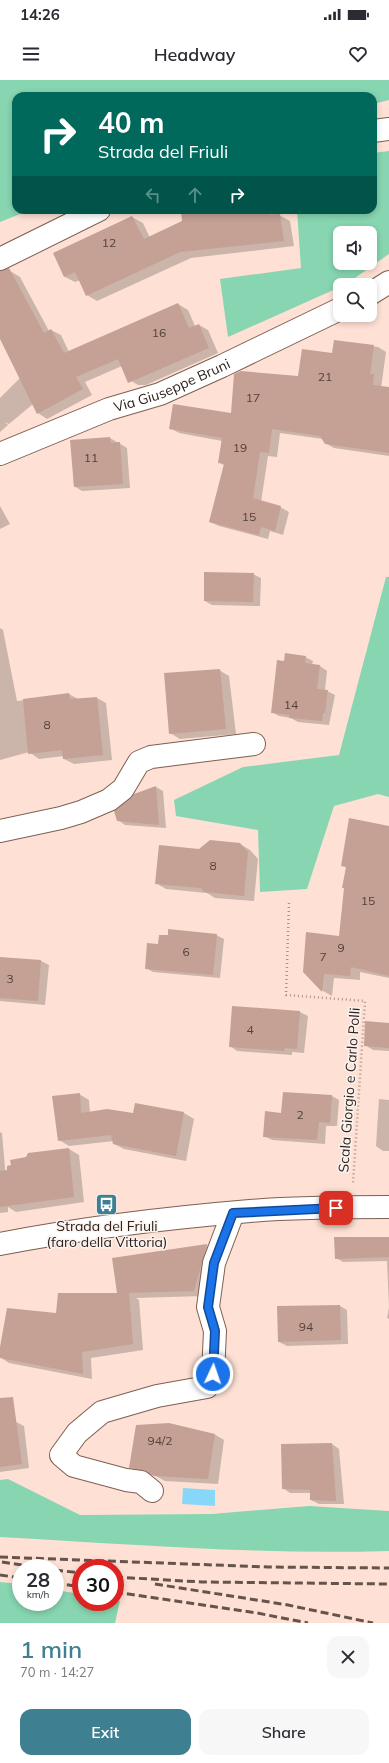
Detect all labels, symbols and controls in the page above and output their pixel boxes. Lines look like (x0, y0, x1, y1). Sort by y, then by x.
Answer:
text: 14:26 (20, 5, 60, 24)
icon: menu (20, 43, 42, 65)
text: Headway (154, 43, 235, 66)
icon: heart (347, 43, 369, 65)
text: 40 m (98, 105, 164, 140)
icon: right (32, 108, 84, 160)
text: Strada del Friuli (98, 140, 228, 163)
icon: left (142, 184, 164, 206)
icon: ahead (184, 184, 206, 206)
icon: right (226, 184, 248, 206)
map controls (333, 226, 377, 322)
button: sound (333, 226, 377, 270)
house number: 12 (102, 235, 116, 250)
button: search (333, 278, 377, 322)
house number: 16 (152, 325, 166, 340)
street label: Via Giuseppe Bruni (111, 355, 233, 416)
house number: 21 (318, 369, 332, 384)
house number: 17 (246, 390, 260, 405)
house number: 19 (233, 440, 247, 455)
house number: 11 (84, 450, 98, 465)
house number: 15 (242, 509, 256, 524)
house number: 14 (284, 697, 298, 712)
house number: 8 (43, 717, 51, 732)
house number: 8 (209, 858, 217, 873)
house number: 15 (361, 893, 375, 908)
house number: 9 (337, 940, 345, 955)
house number: 6 (182, 944, 190, 959)
house number: 7 (319, 949, 327, 964)
house number: 3 (6, 971, 14, 986)
street label: Scala Giorgio e Carlo Polli (334, 1007, 364, 1173)
house number: 4 (246, 1022, 254, 1037)
house number: 2 (296, 1107, 304, 1122)
bus stop icon: Strada del Friuli (faro della Vittoria) (94, 1191, 120, 1217)
pin (319, 1191, 353, 1225)
icon: arrive (325, 1197, 347, 1219)
place label: Strada del Friuli (faro della Vittoria) (47, 1217, 167, 1251)
house number: 94 (299, 1319, 313, 1334)
position arrow (192, 1353, 234, 1395)
house number: 94/2 (147, 1433, 173, 1448)
speed limit sign: 30 (72, 1559, 124, 1611)
text: 28 (26, 1567, 50, 1592)
text: km/h (27, 1588, 49, 1601)
text: 1 min (20, 1634, 82, 1664)
button: close (327, 1636, 369, 1678)
text: 70 m · 14:27 (20, 1664, 94, 1680)
button: Exit (20, 1709, 191, 1755)
button: Share (199, 1709, 369, 1755)

